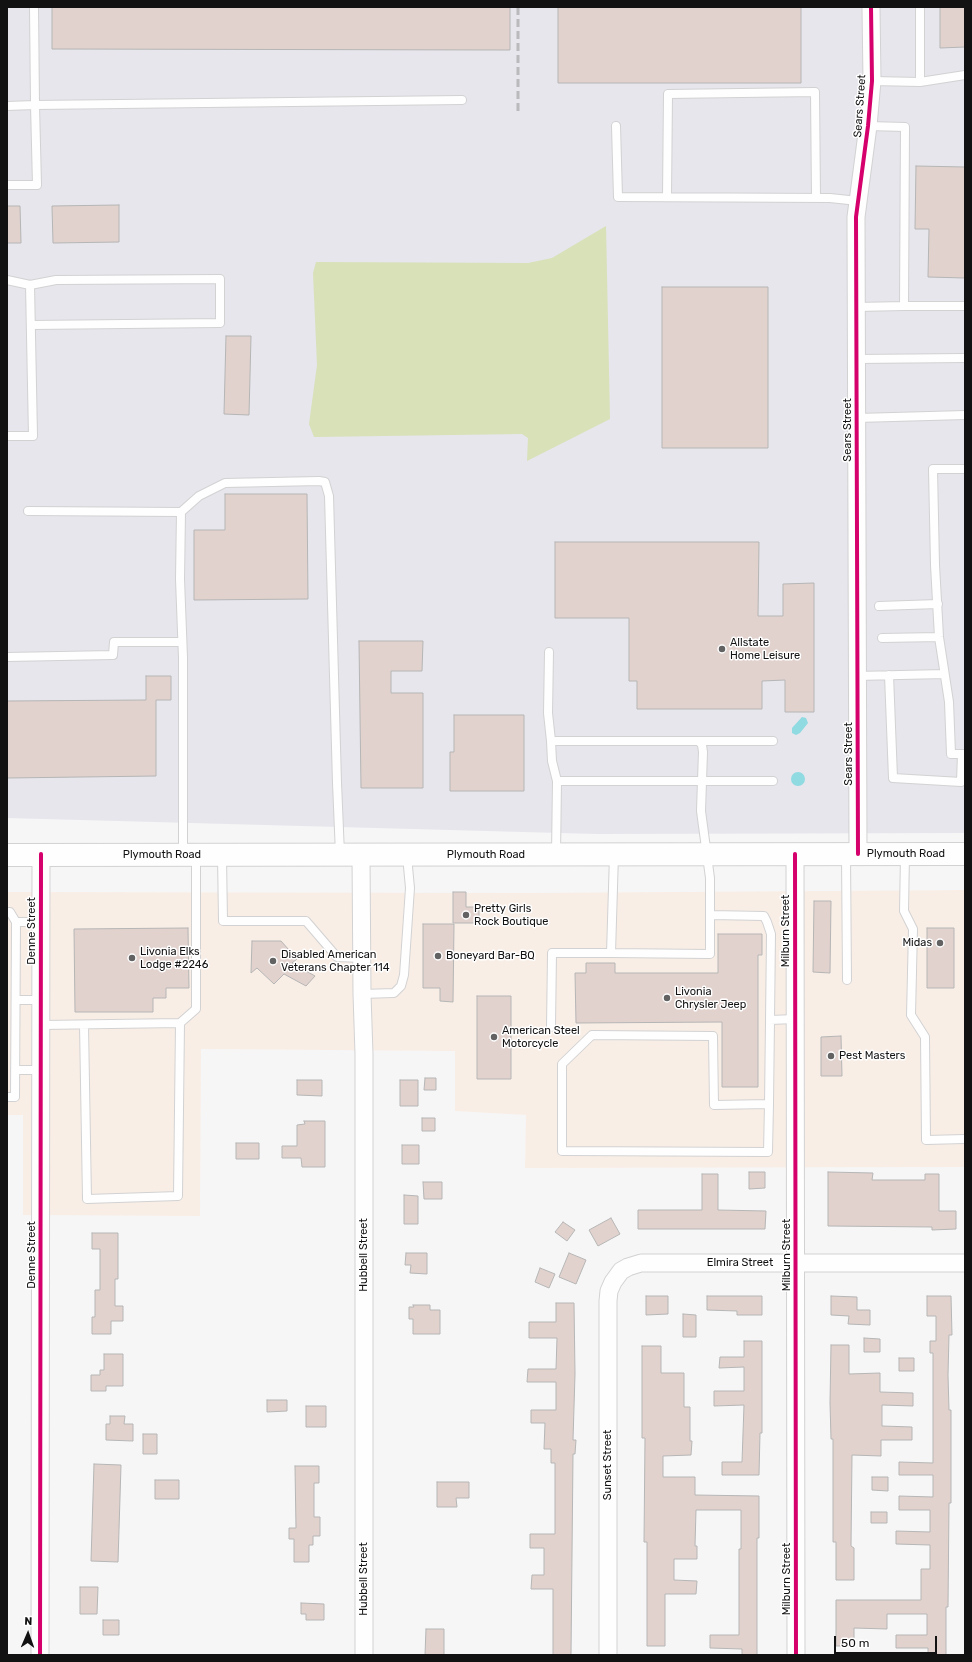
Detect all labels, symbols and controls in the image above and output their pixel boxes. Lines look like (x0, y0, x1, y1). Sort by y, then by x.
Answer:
street label: Sears Street (851, 74, 869, 138)
street label: Sears Street (841, 398, 855, 462)
place label: Allstate Home Leisure (730, 636, 800, 662)
marker: Allstate Home Leisure (717, 644, 727, 654)
street label: Sears Street (842, 722, 856, 786)
street label: Plymouth Road (867, 847, 945, 861)
street label: Plymouth Road (123, 848, 201, 862)
street label: Plymouth Road (447, 848, 525, 862)
street label: Milburn Street (779, 895, 793, 967)
street label: Denne Street (25, 897, 39, 965)
place label: Pretty Girls Rock Boutique (474, 902, 548, 928)
marker: Pretty Girls Rock Boutique (461, 910, 471, 920)
place label: Midas (902, 936, 932, 950)
marker: Midas (935, 938, 945, 948)
place label: Livonia Elks Lodge #2246 (140, 945, 208, 971)
place label: Disabled American Veterans Chapter 114 (281, 948, 390, 974)
place label: Boneyard Bar-BQ (446, 949, 535, 963)
marker: Boneyard Bar-BQ (433, 951, 443, 961)
marker: Livonia Elks Lodge #2246 (127, 953, 137, 963)
marker: Disabled American Veterans Chapter 114 (268, 956, 278, 966)
place label: Livonia Chrysler Jeep (675, 985, 746, 1011)
marker: Livonia Chrysler Jeep (662, 993, 672, 1003)
place label: American Steel Motorcycle (502, 1024, 580, 1050)
marker: American Steel Motorcycle (489, 1032, 499, 1042)
place label: Pest Masters (839, 1049, 905, 1063)
marker: Pest Masters (826, 1051, 836, 1061)
street label: Hubbell Street (357, 1218, 371, 1292)
street label: Milburn Street (780, 1219, 794, 1291)
street label: Denne Street (25, 1221, 39, 1289)
street label: Elmira Street (707, 1256, 773, 1270)
street label: Sunset Street (601, 1430, 615, 1500)
street label: Hubbell Street (357, 1542, 371, 1616)
street label: Milburn Street (780, 1543, 794, 1615)
north arrow (8, 1614, 48, 1654)
text: N (24, 1615, 33, 1628)
scale bar (836, 1628, 939, 1654)
text: 50 m (841, 1636, 869, 1650)

